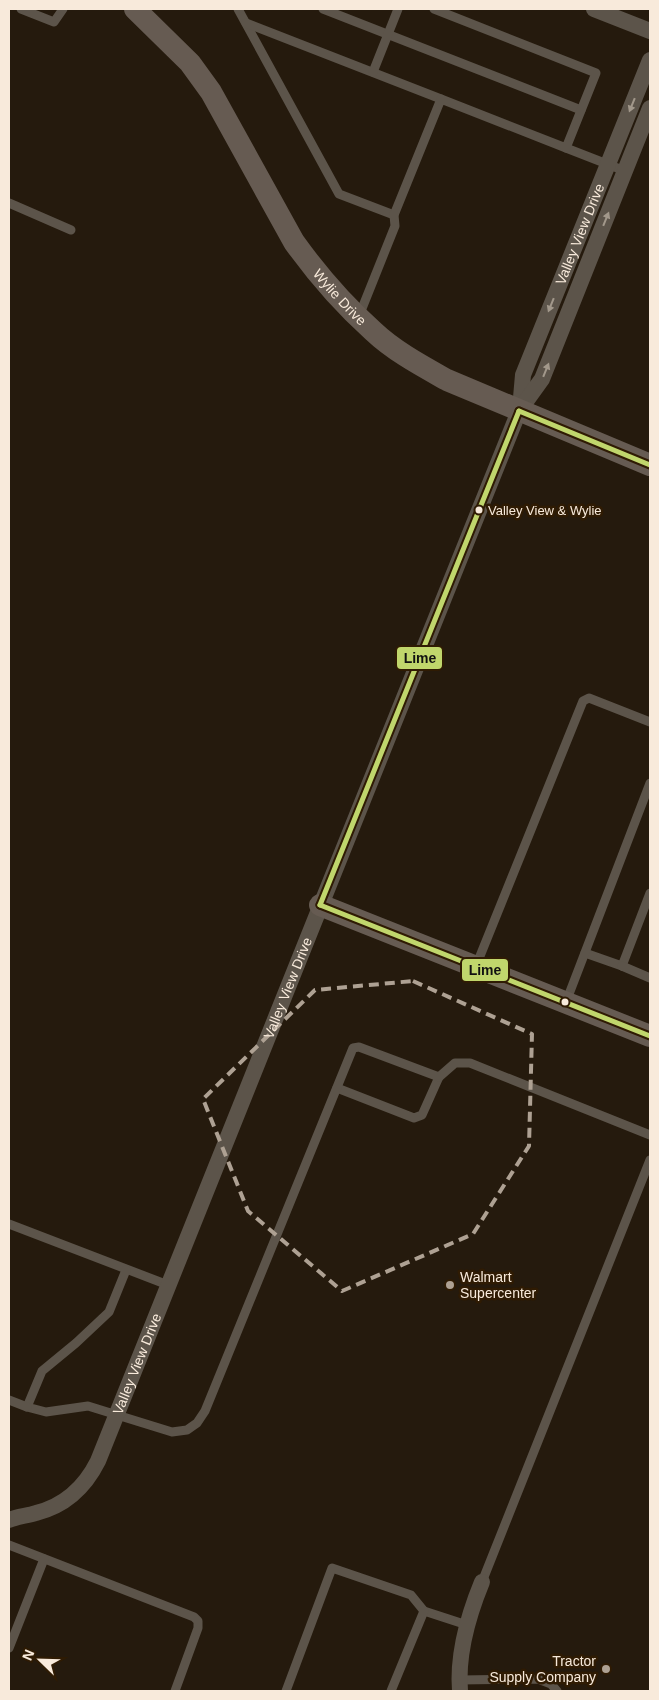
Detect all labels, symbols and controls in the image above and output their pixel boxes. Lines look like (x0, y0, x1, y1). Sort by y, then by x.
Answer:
one-way arrow (628, 98, 636, 113)
street label: Valley View Drive (552, 181, 607, 287)
one-way arrow (602, 212, 610, 226)
street label: Wylie Drive (310, 266, 370, 329)
one-way arrow (547, 298, 555, 312)
one-way arrow (542, 363, 550, 377)
place label: Valley View & Wylie (488, 503, 602, 518)
marker: Valley View & Wylie (474, 505, 484, 515)
line badge: Lime (396, 646, 443, 670)
text: Lime (404, 650, 437, 666)
street label: Valley View Drive (260, 935, 315, 1041)
line badge: Lime (461, 958, 509, 982)
text: Lime (469, 962, 502, 978)
unlabelled marker (560, 997, 570, 1007)
place label: Walmart Supercenter (460, 1269, 537, 1301)
marker: Walmart Supercenter (444, 1279, 456, 1291)
street label: Valley View Drive (109, 1311, 164, 1417)
north arrow (15, 1635, 65, 1685)
text: N (19, 1647, 37, 1663)
place label: Tractor Supply Company (489, 1653, 596, 1685)
marker: Tractor Supply Company (600, 1663, 612, 1675)

